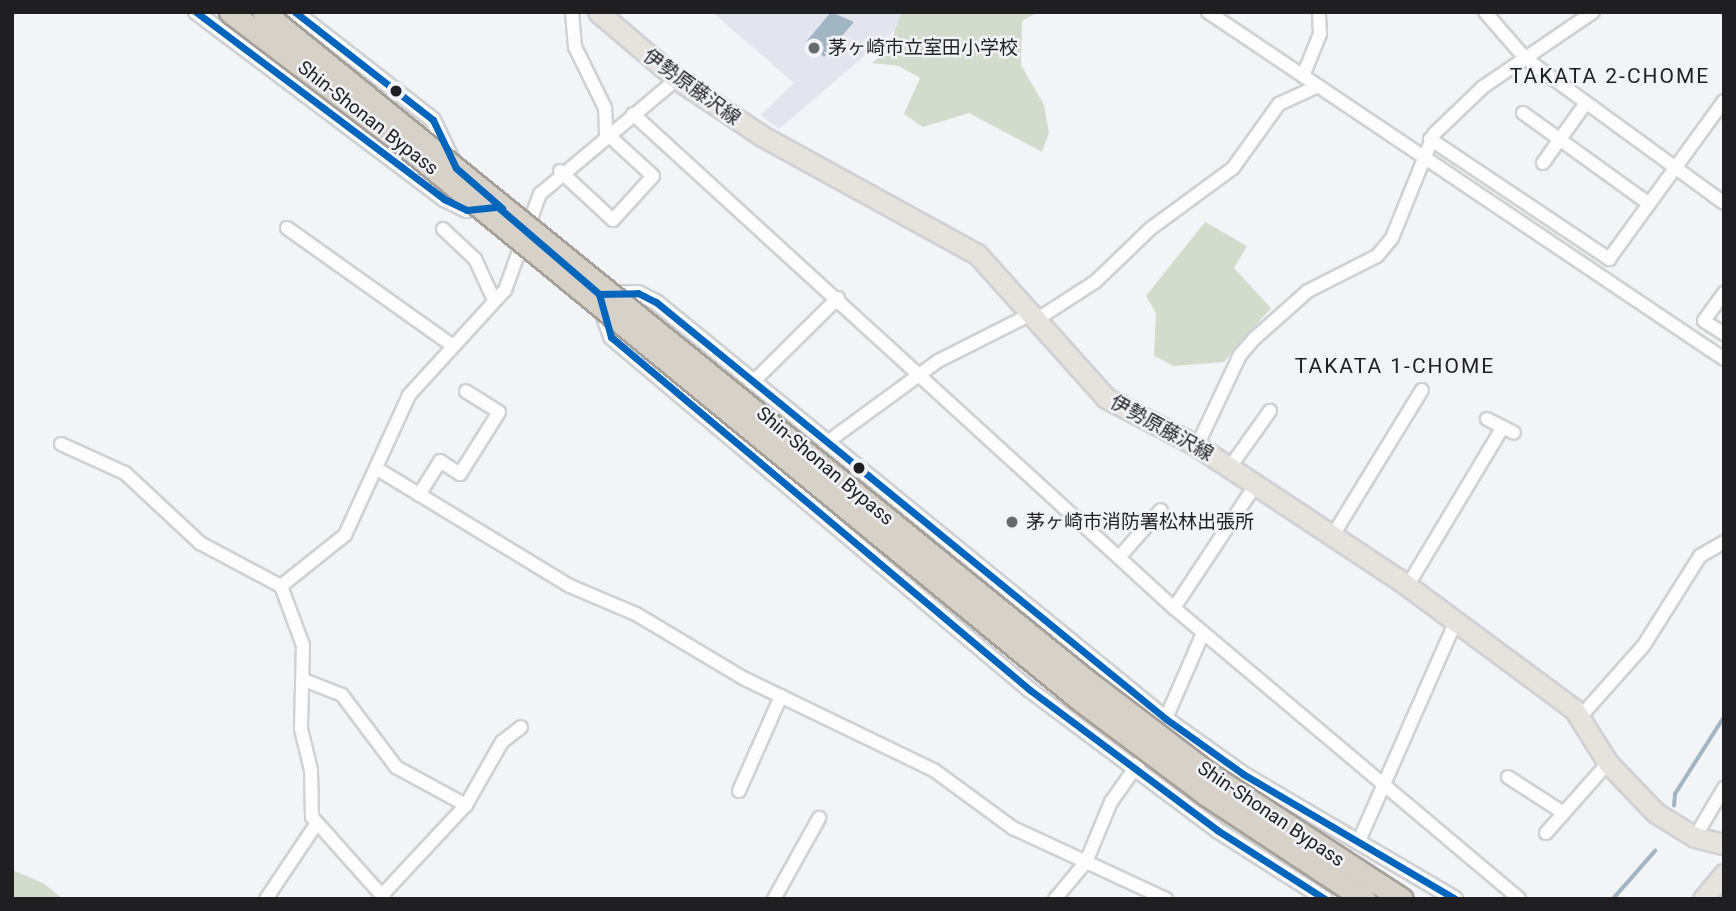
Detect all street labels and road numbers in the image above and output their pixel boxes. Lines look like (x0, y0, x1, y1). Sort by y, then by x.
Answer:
street label: 伊勢原藤沢線 (639, 44, 745, 130)
street label: Shin-Shonan Bypass (293, 56, 443, 180)
street label: 伊勢原藤沢線 (1107, 390, 1217, 466)
street label: Shin-Shonan Bypass (752, 402, 898, 530)
street label: Shin-Shonan Bypass (1193, 756, 1349, 872)

